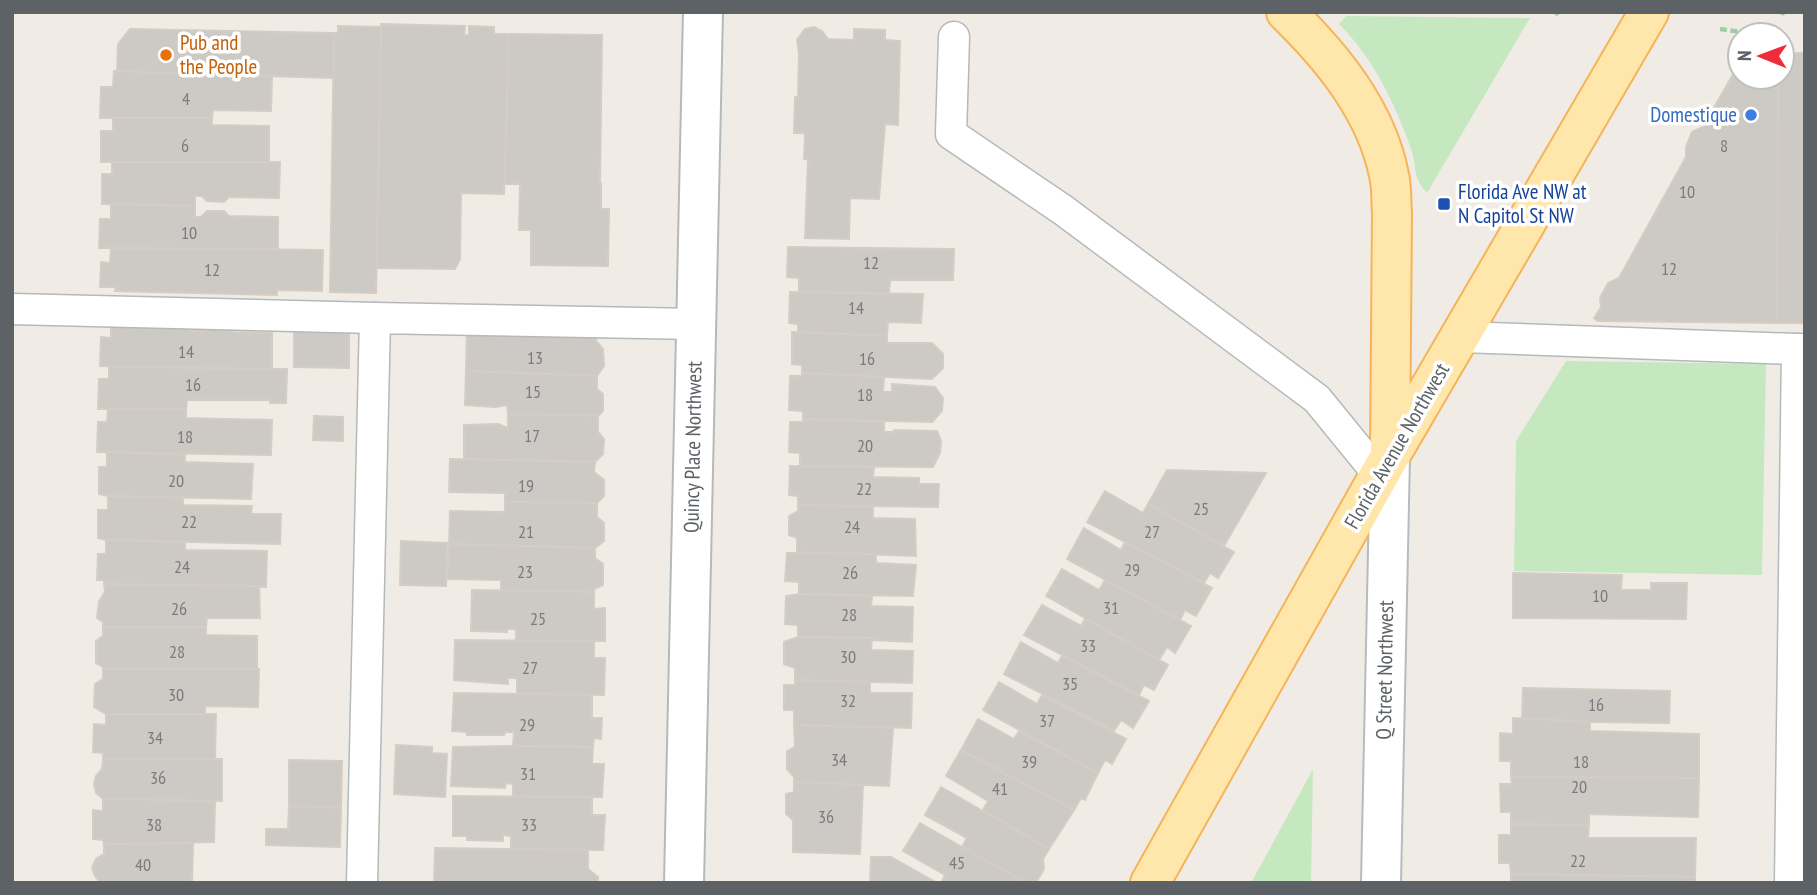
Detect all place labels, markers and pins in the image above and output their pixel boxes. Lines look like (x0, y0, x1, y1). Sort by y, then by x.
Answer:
place label: Pub and the People (180, 29, 257, 80)
marker: Pub and the People (158, 47, 174, 63)
place label: Domestique (1650, 101, 1737, 128)
marker: Domestique (1743, 107, 1759, 123)
place label: Florida Ave NW at N Capitol St NW (1458, 178, 1587, 229)
marker: Florida Ave NW at N Capitol St NW (1436, 196, 1452, 212)

